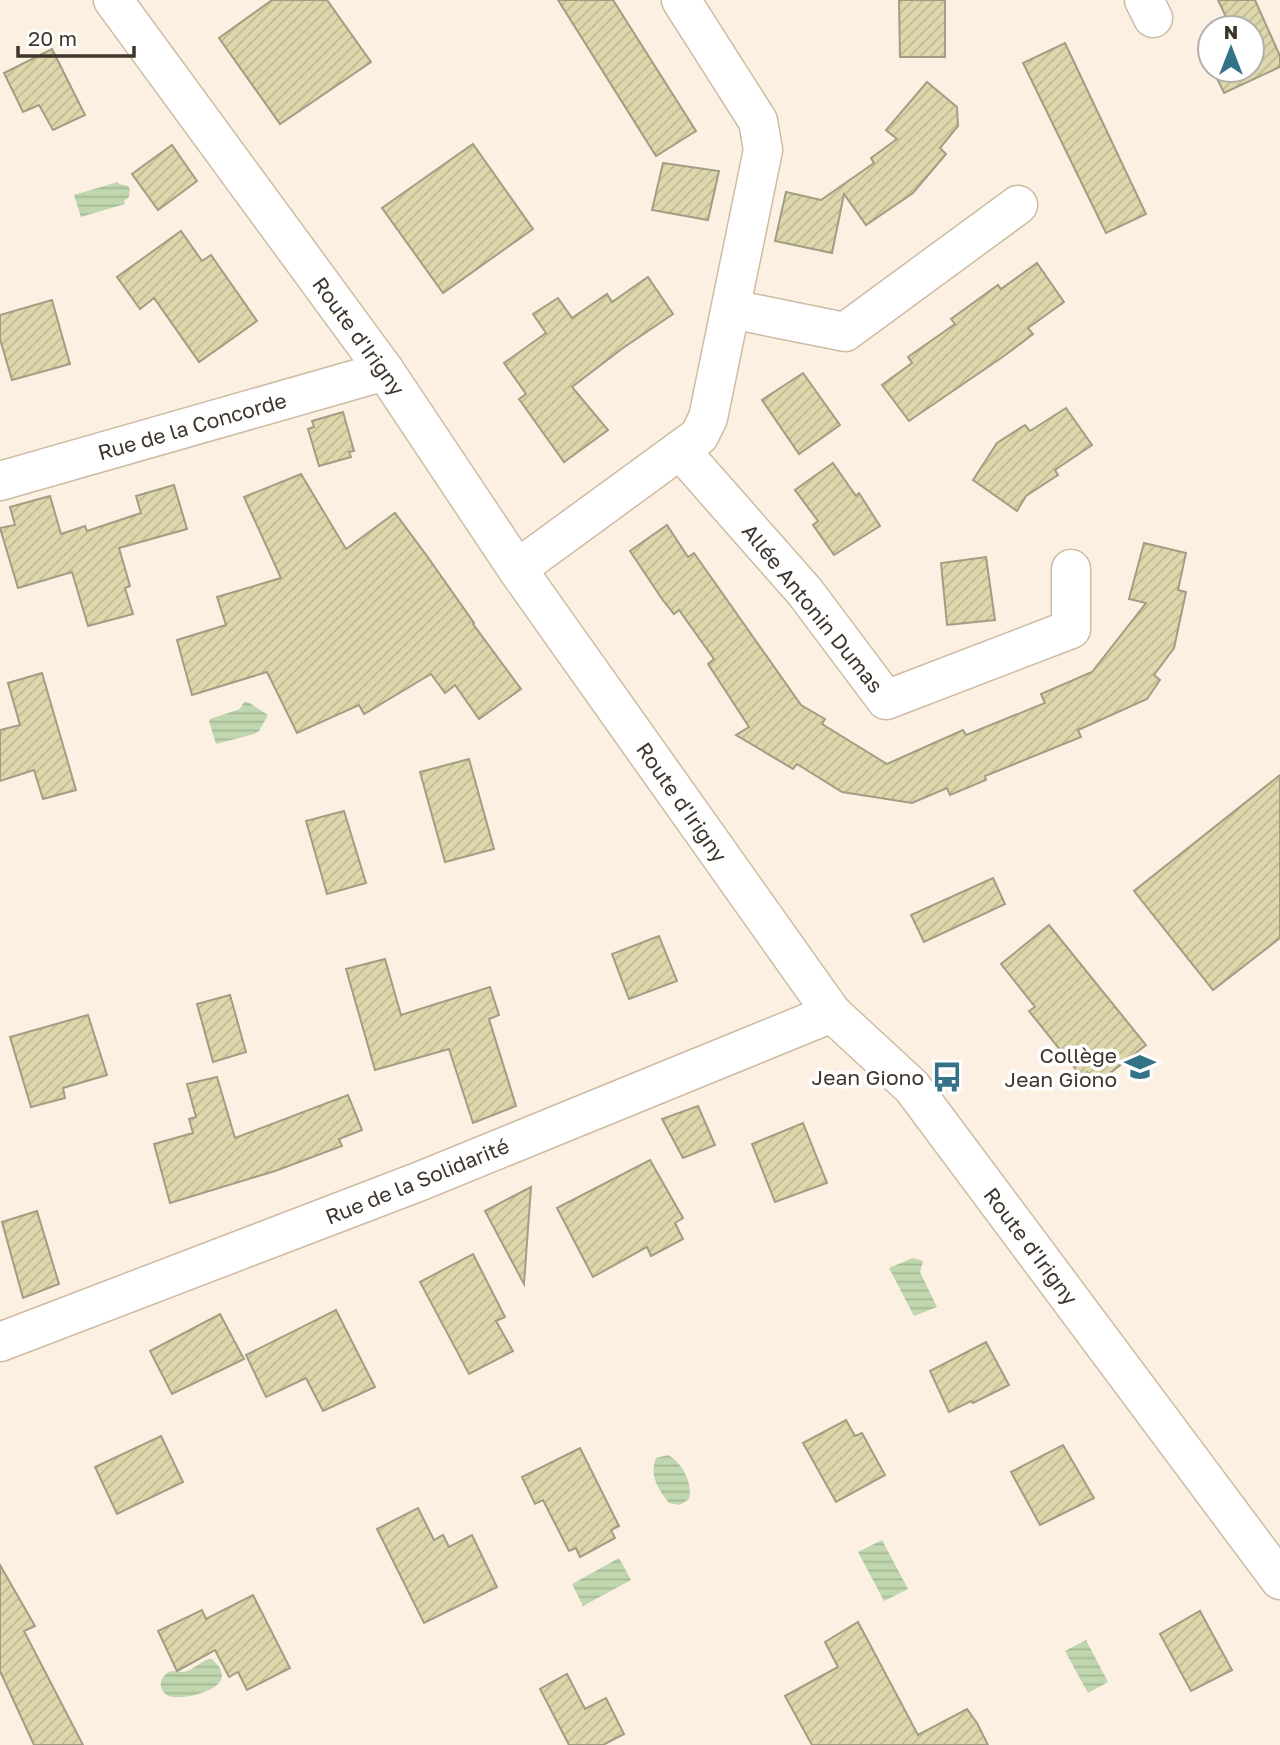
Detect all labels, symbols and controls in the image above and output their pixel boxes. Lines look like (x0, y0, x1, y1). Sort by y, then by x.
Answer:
scale bar (18, 14, 133, 58)
north arrow (1196, 14, 1266, 84)
text: N (1224, 20, 1238, 43)
text: 20 m (28, 25, 77, 51)
street label: Route d'Irigny (307, 272, 411, 401)
street label: Rue de la Concorde (95, 387, 289, 465)
street label: Allée Antonin Dumas (737, 518, 889, 698)
street label: Route d'Irigny (631, 737, 733, 867)
place label: Collège Jean Giono (1005, 1042, 1117, 1092)
school or university icon: Collège Jean Giono (1123, 1050, 1157, 1084)
bus stop icon: Jean Giono (930, 1060, 964, 1094)
place label: Jean Giono (812, 1064, 924, 1090)
street label: Rue de la Solidarité (321, 1132, 513, 1230)
street label: Route d'Irigny (978, 1182, 1084, 1310)

